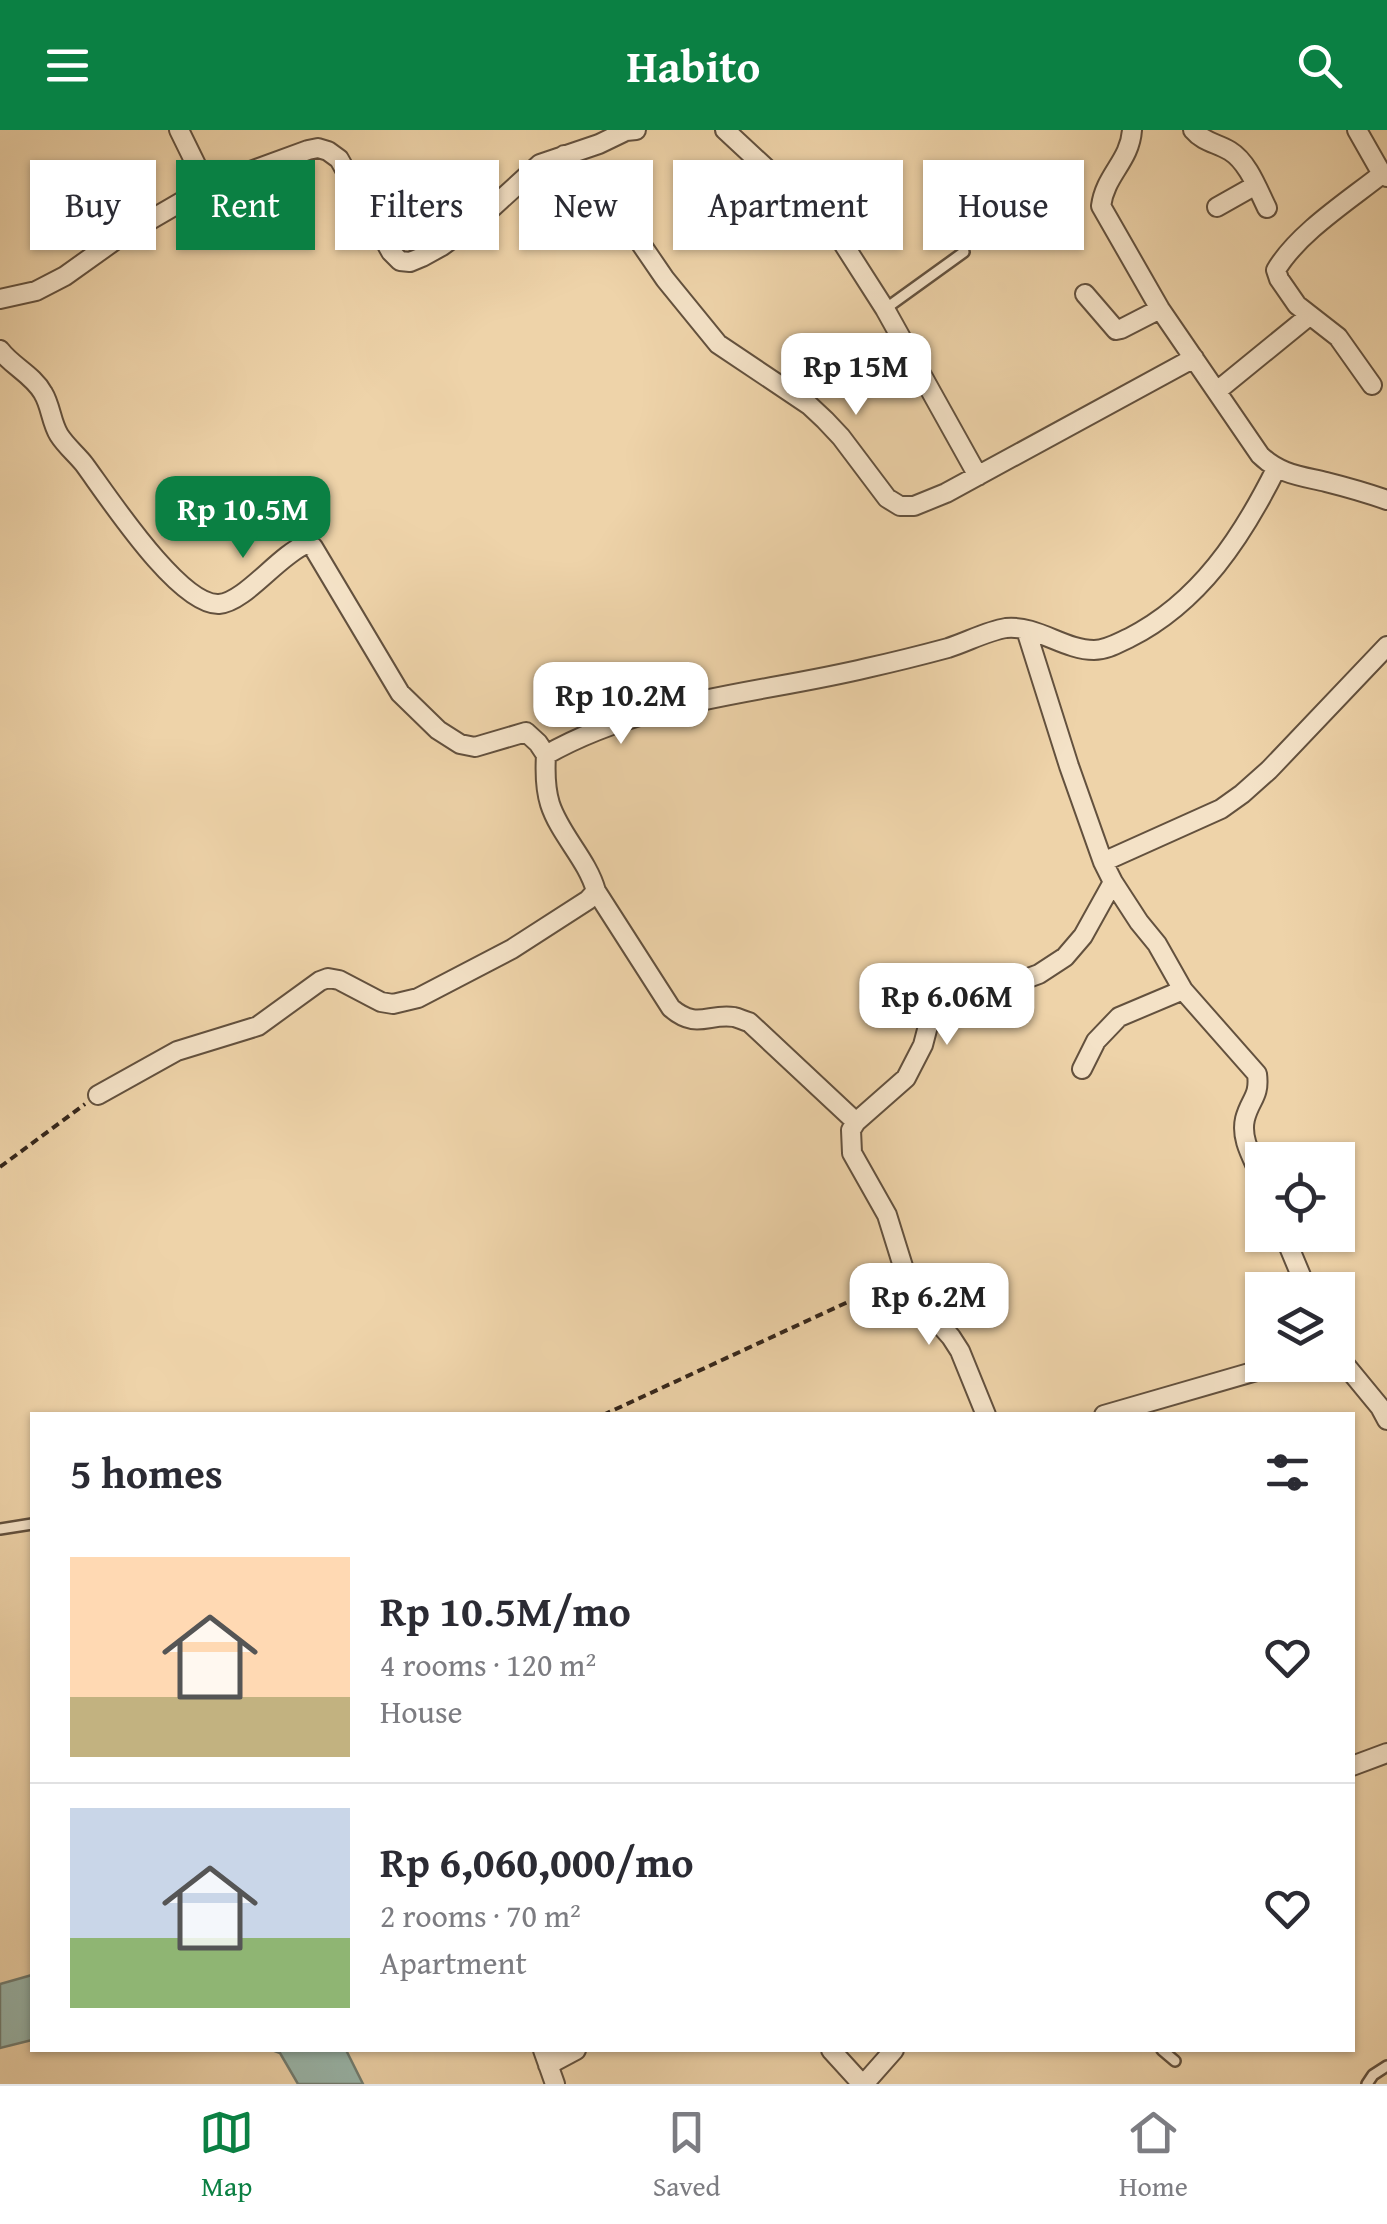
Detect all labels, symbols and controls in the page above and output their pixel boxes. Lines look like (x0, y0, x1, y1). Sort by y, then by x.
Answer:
text: Habito (627, 33, 760, 98)
icon: menu (40, 38, 95, 93)
icon: search (1292, 38, 1347, 93)
chip: Buy (30, 160, 156, 250)
chip: Rent (176, 160, 315, 250)
chip: Filters (335, 160, 499, 250)
chip: New (519, 160, 653, 250)
chip: Apartment (673, 160, 903, 250)
chip: House (923, 160, 1084, 250)
pin: Rp 15M (775, 333, 937, 418)
text: Rp 15M (803, 342, 909, 389)
pin: Rp 10.5M (140, 476, 346, 561)
text: Rp 10.5M (177, 485, 309, 532)
pin: Rp 10.2M (518, 662, 724, 747)
text: Rp 10.2M (555, 671, 687, 718)
pin: Rp 6.06M (844, 963, 1050, 1048)
text: Rp 6.06M (881, 972, 1013, 1019)
map controls (1245, 1142, 1355, 1382)
button: locate (1245, 1142, 1355, 1252)
pin: Rp 6.2M (837, 1263, 1021, 1348)
text: Rp 6.2M (872, 1272, 986, 1319)
button: layers (1245, 1272, 1355, 1382)
text: 5 homes (70, 1442, 223, 1503)
icon: filters (1260, 1445, 1315, 1500)
text: Rp 10.5M/mo (380, 1580, 631, 1641)
icon: home (150, 1597, 270, 1717)
icon: heart (1260, 1630, 1315, 1685)
text: 4 rooms · 120 m² (380, 1641, 596, 1688)
text: House (380, 1688, 463, 1735)
text: Rp 6,060,000/mo (380, 1831, 694, 1892)
icon: home (150, 1848, 270, 1968)
icon: heart (1260, 1881, 1315, 1936)
text: 2 rooms · 70 m² (380, 1892, 581, 1939)
text: Apartment (380, 1939, 527, 1986)
tab: Map (199, 2105, 254, 2206)
tab: Saved (653, 2105, 720, 2206)
tab: Home (1119, 2105, 1188, 2206)

